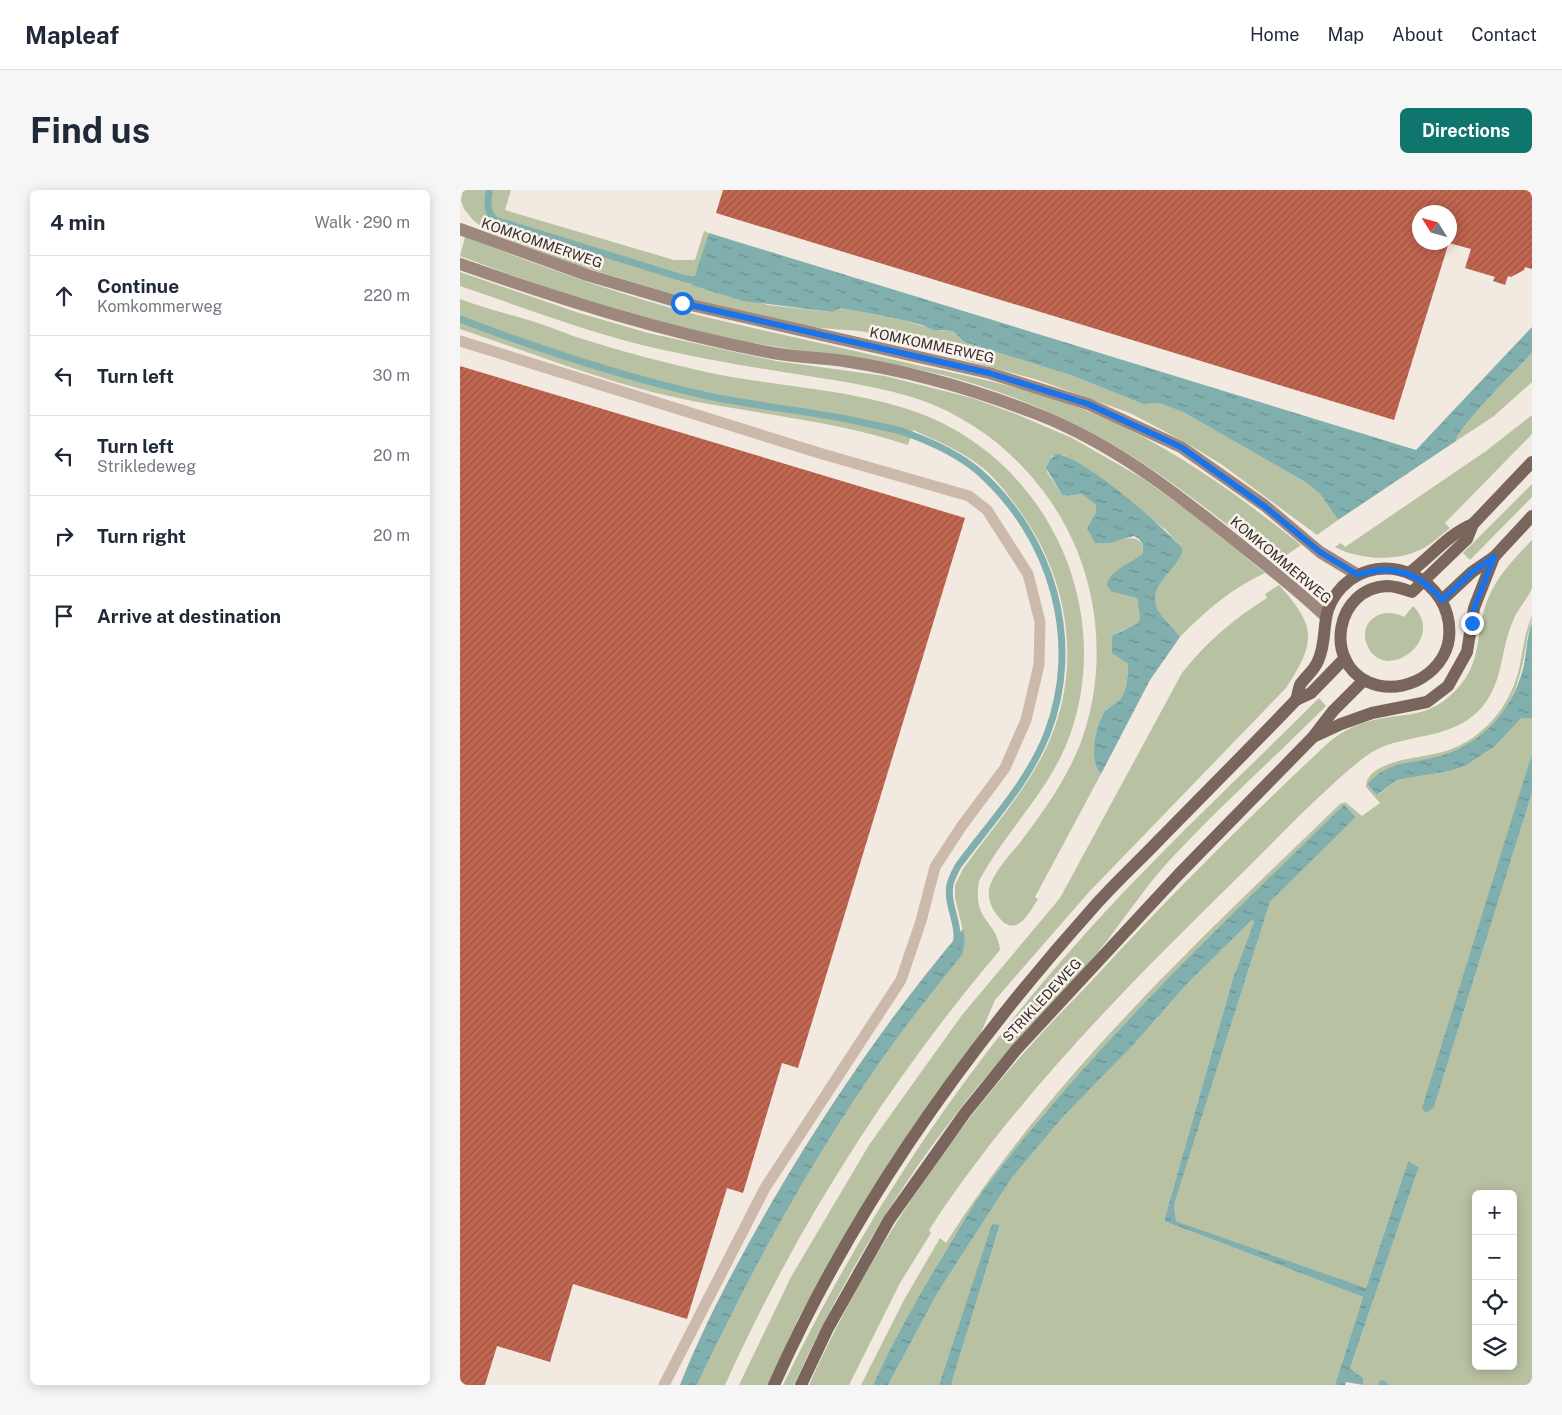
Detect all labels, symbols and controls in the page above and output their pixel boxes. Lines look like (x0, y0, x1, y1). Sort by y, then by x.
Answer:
text: Mapleaf (25, 21, 119, 49)
text: Home (1250, 24, 1300, 45)
text: Map (1328, 24, 1364, 45)
text: About (1392, 24, 1443, 45)
text: Contact (1471, 24, 1537, 45)
button: Directions (1400, 108, 1532, 153)
text: Find us (30, 110, 150, 151)
north arrow (1412, 205, 1457, 250)
text: 4 min (50, 210, 105, 235)
text: Walk · 290 m (315, 213, 410, 232)
street label: KOMKOMMERWEG (479, 215, 605, 271)
text: Continue (97, 275, 179, 297)
icon: ahead (50, 282, 78, 310)
text: 220 m (363, 286, 410, 305)
route start (671, 292, 694, 315)
text: Komkommerweg (97, 297, 223, 316)
street label: KOMKOMMERWEG (868, 324, 996, 366)
icon: left (50, 362, 78, 390)
text: Turn left (97, 365, 174, 387)
text: 30 m (373, 366, 410, 385)
text: Turn left (97, 435, 174, 457)
icon: left (50, 442, 78, 470)
text: 20 m (373, 446, 410, 465)
text: Strikledeweg (97, 457, 196, 476)
street label: KOMKOMMERWEG (1227, 513, 1335, 607)
icon: right (50, 522, 78, 550)
text: Turn right (97, 525, 186, 547)
text: 20 m (373, 526, 410, 545)
icon: arrive (50, 602, 78, 630)
text: Arrive at destination (97, 605, 281, 627)
route end (1461, 612, 1484, 635)
street label: STRIKLEDEWEG (999, 955, 1085, 1045)
map controls (1472, 1190, 1517, 1370)
button: + (1472, 1190, 1517, 1235)
button: − (1472, 1235, 1517, 1280)
button: locate (1472, 1280, 1517, 1325)
button: layers (1472, 1325, 1517, 1370)

